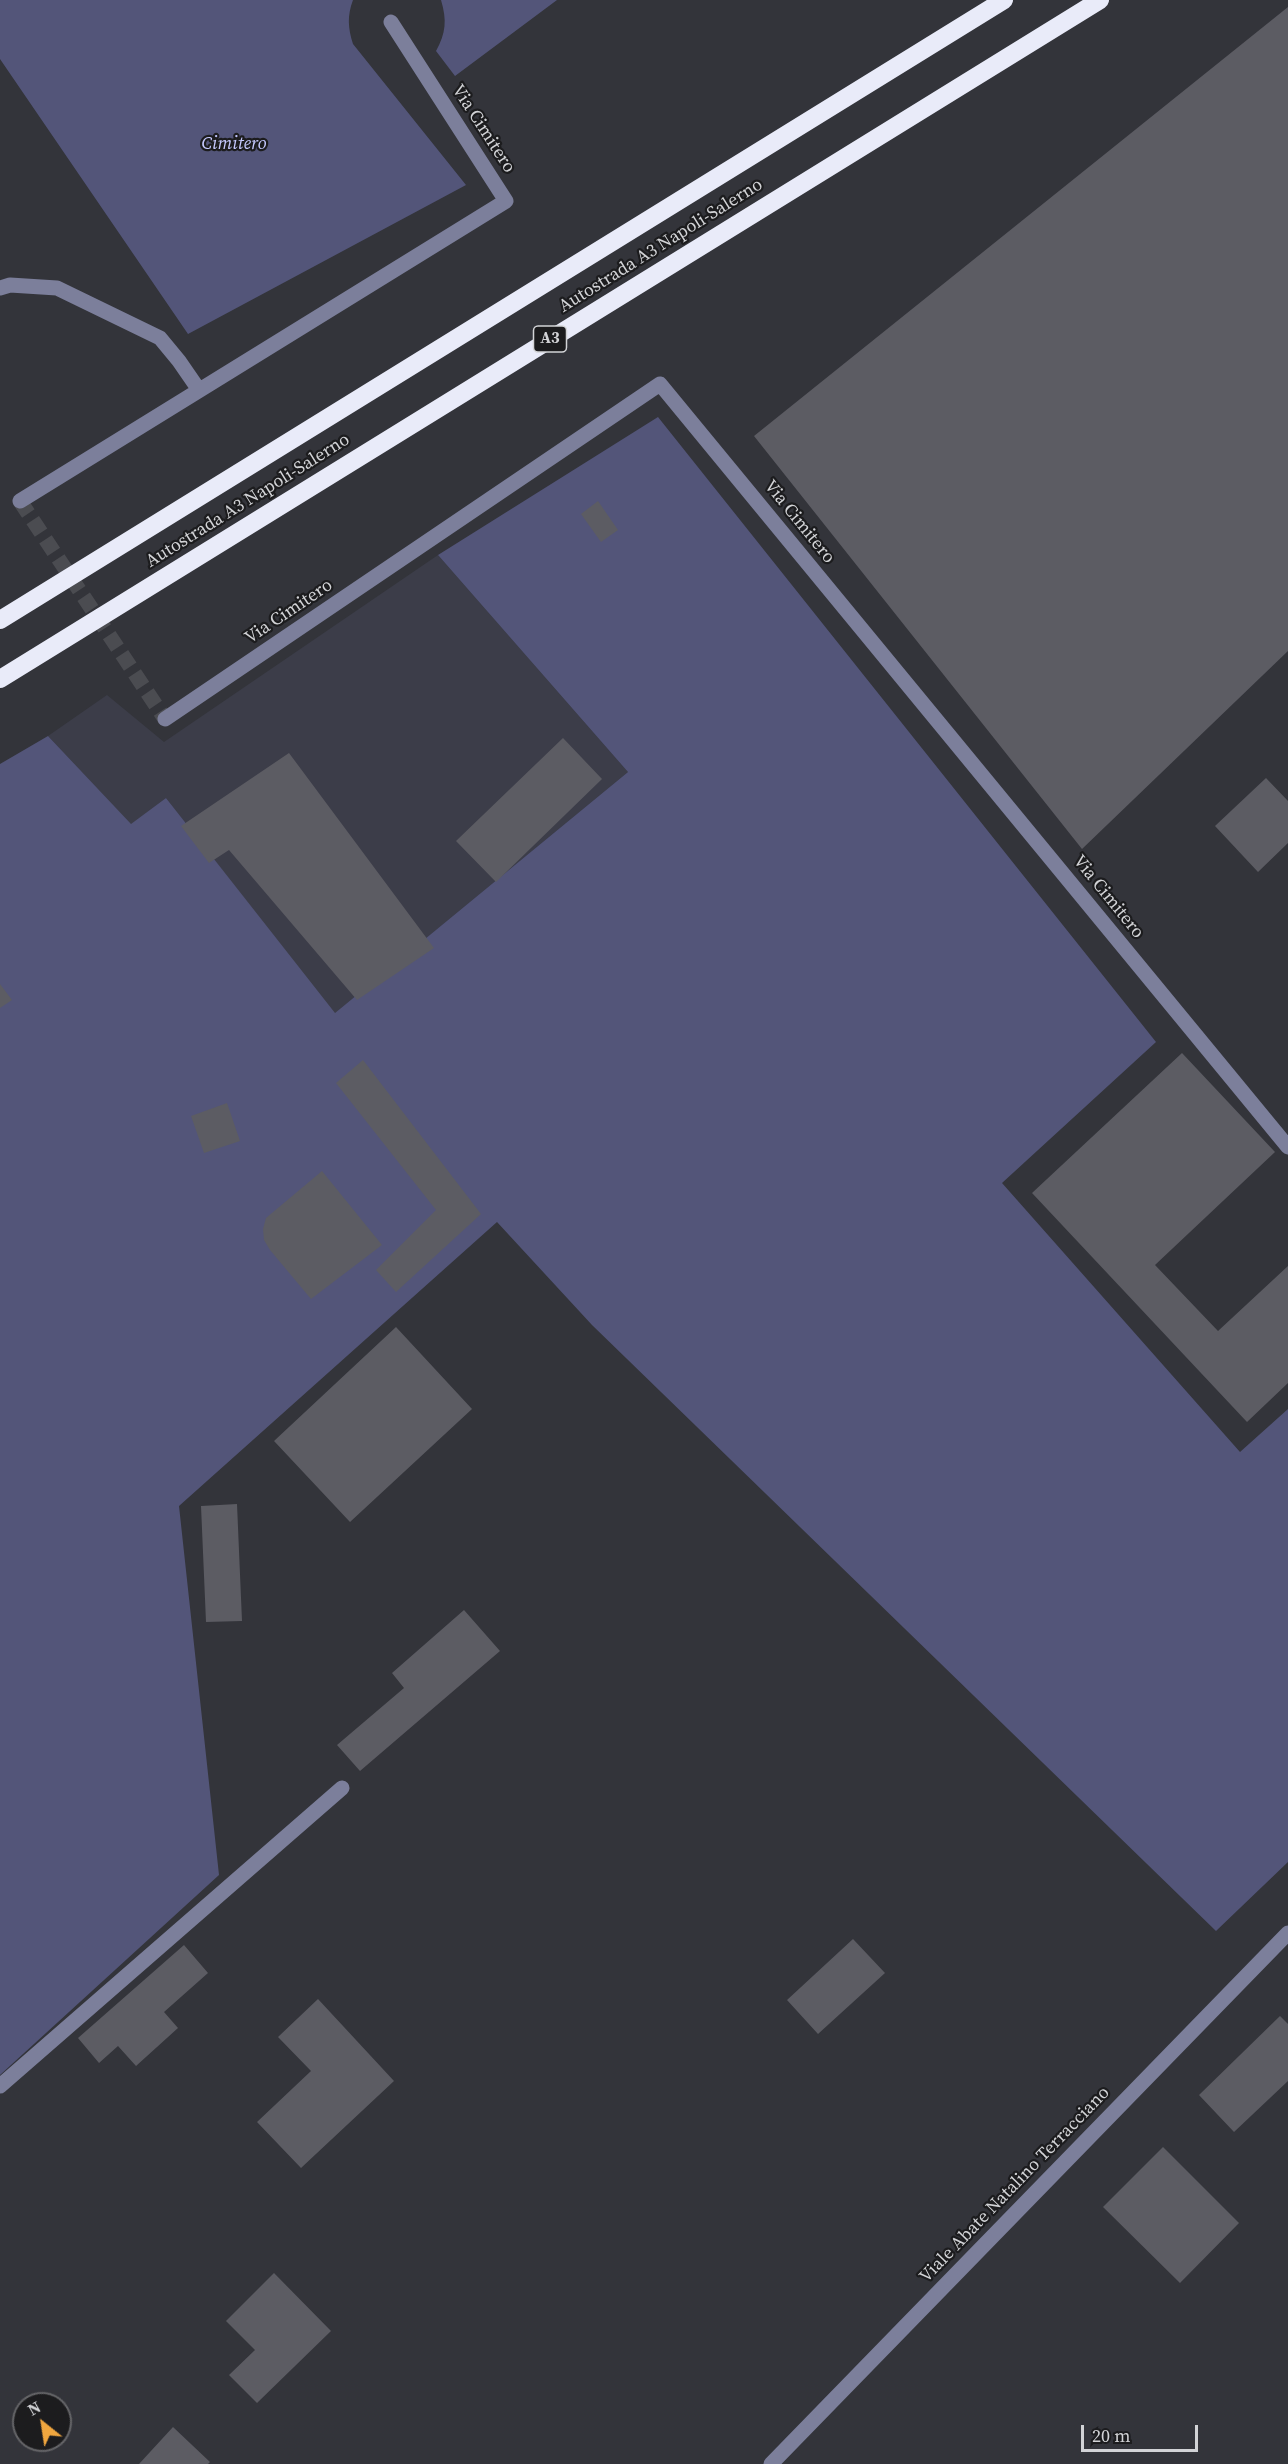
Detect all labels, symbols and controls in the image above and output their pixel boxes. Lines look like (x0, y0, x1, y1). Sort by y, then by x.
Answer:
street label: Via Cimitero (446, 81, 520, 177)
park label: Cimitero (201, 133, 267, 155)
street label: Autostrada A3 Napoli-Salerno (555, 174, 767, 318)
road number: A3 (534, 326, 566, 352)
street label: Autostrada A3 Napoli-Salerno (142, 429, 354, 573)
street label: Via Cimitero (759, 476, 839, 568)
street label: Via Cimitero (241, 575, 337, 649)
street label: Via Cimitero (1068, 851, 1148, 943)
street label: Viale Abate Natalino Terracciano (915, 2082, 1115, 2288)
north arrow (12, 2392, 72, 2452)
text: N (23, 2396, 45, 2421)
scale bar (1084, 2413, 1201, 2451)
text: 20 m (1092, 2423, 1130, 2448)

